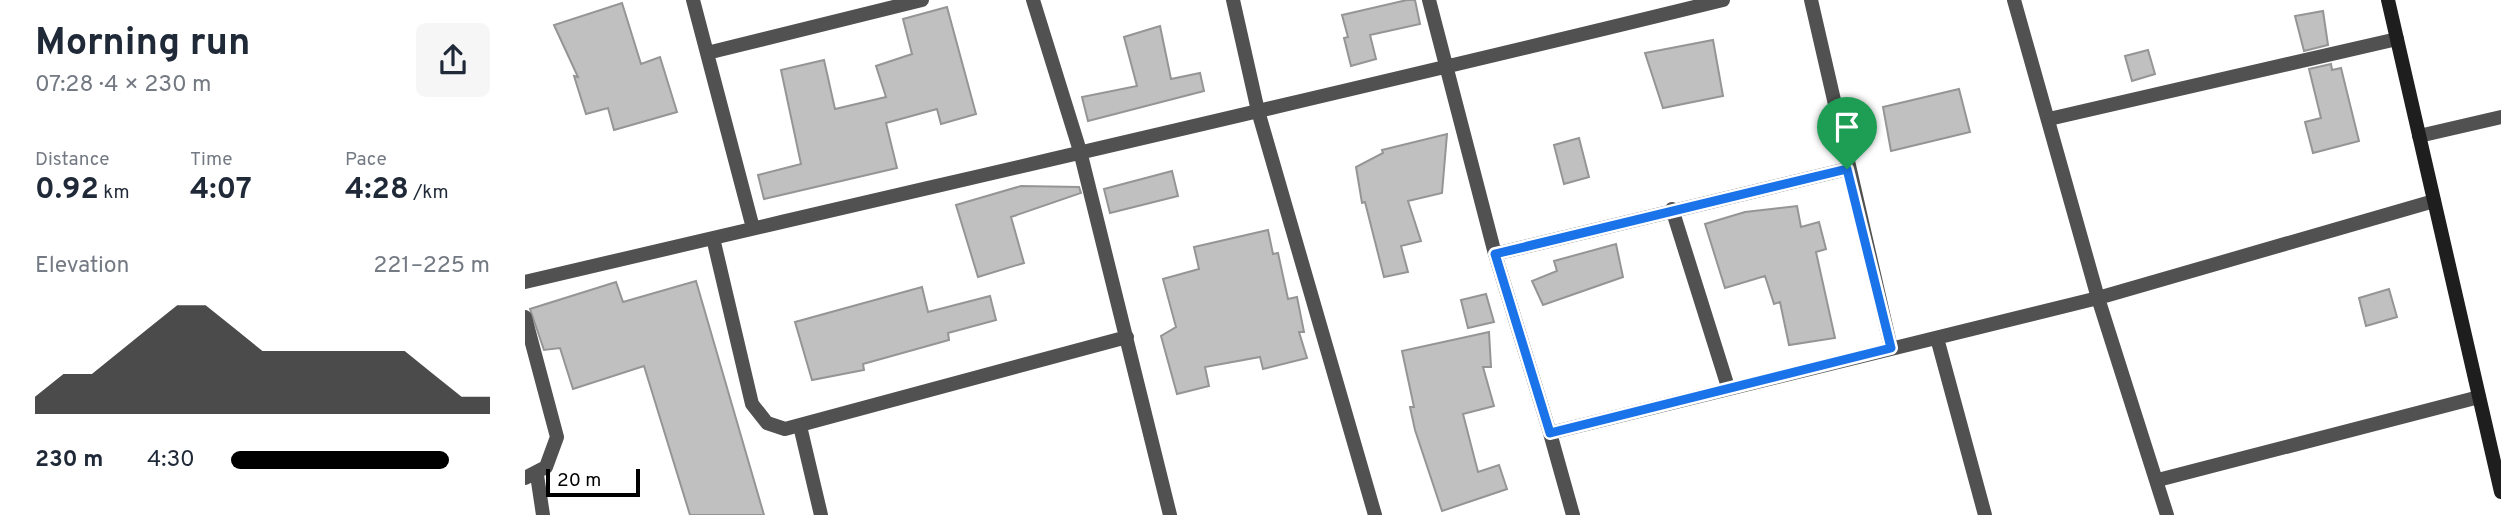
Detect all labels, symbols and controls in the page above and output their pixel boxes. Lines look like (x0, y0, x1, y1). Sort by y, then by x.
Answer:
text: Morning run (35, 20, 251, 69)
button: share (416, 23, 490, 97)
text: 07:28 · 4 × 230 m (35, 71, 212, 100)
pin (1817, 97, 1877, 169)
icon: arrive (1828, 108, 1866, 146)
text: Distance (35, 148, 110, 172)
text: Time (190, 148, 233, 172)
text: Pace (345, 148, 387, 172)
text: 0.92 (35, 172, 99, 209)
text: 4:07 (190, 172, 252, 209)
text: 4:28 (345, 172, 409, 209)
text: km (99, 181, 130, 205)
text: /km (409, 181, 449, 205)
text: Elevation (35, 252, 130, 281)
text: 221–225 m (373, 252, 490, 281)
text: 230 m (35, 446, 104, 475)
text: 4:30 (147, 446, 195, 475)
scale bar (546, 466, 641, 498)
text: 20 m (557, 469, 601, 493)

